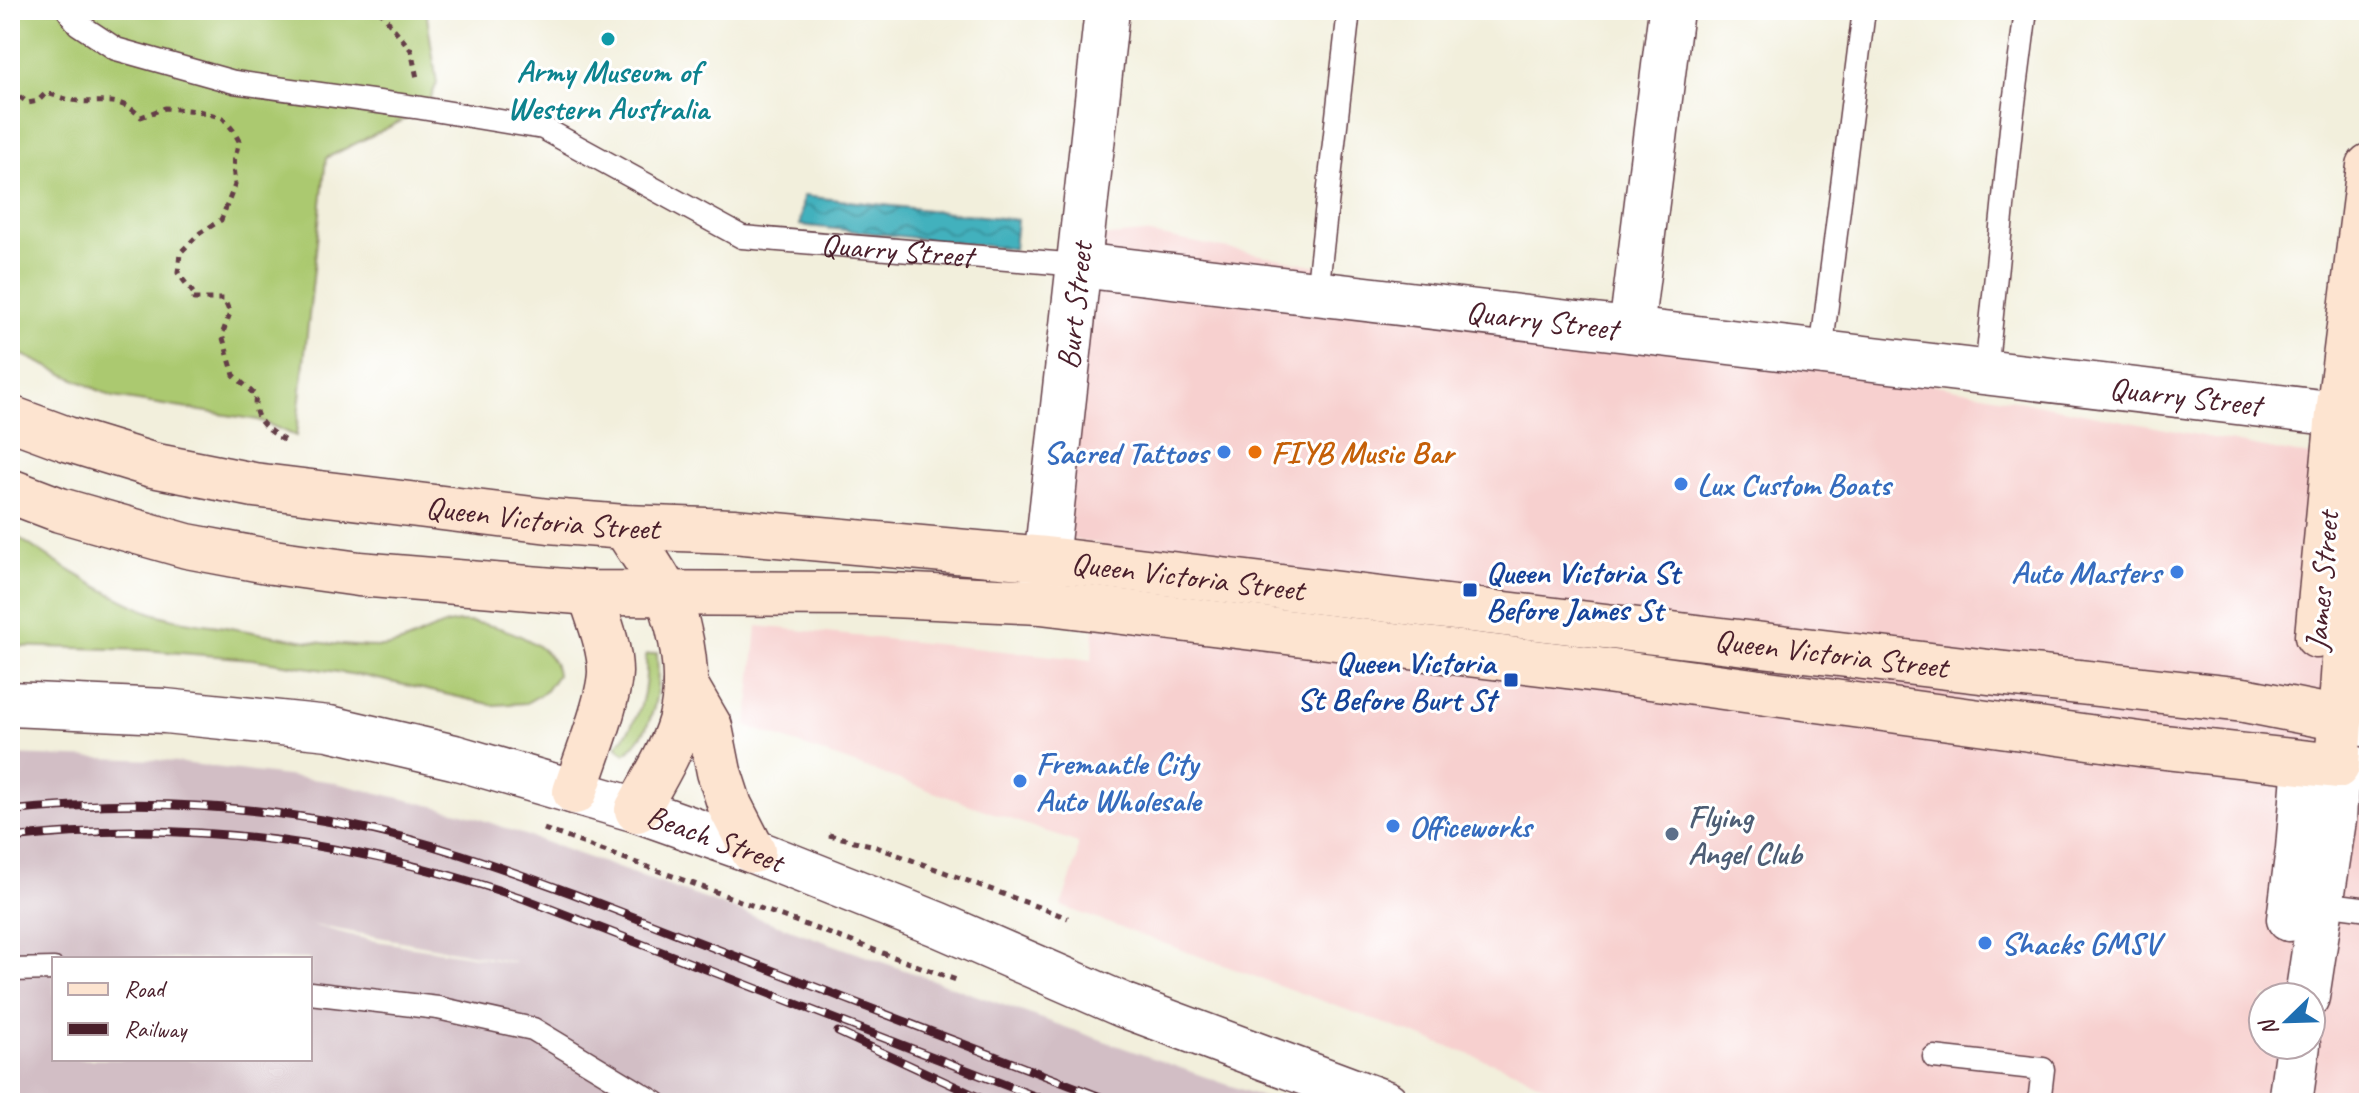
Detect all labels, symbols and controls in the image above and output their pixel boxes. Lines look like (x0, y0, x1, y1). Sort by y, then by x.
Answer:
marker: Army Museum of Western Australia (599, 30, 617, 48)
place label: Army Museum of Western Australia (507, 51, 711, 129)
street label: Quarry Street (819, 223, 979, 277)
street label: Burt Street (1047, 237, 1102, 371)
street label: Quarry Street (1464, 290, 1624, 350)
street label: Quarry Street (2107, 367, 2268, 426)
place label: Sacred Tattoos (1043, 432, 1211, 473)
place label: FIYB Music Bar (1271, 432, 1457, 473)
marker: Sacred Tattoos (1215, 443, 1233, 461)
marker: FIYB Music Bar (1246, 443, 1264, 461)
place label: Lux Custom Boats (1697, 464, 1893, 505)
marker: Lux Custom Boats (1672, 475, 1690, 493)
street label: Queen Victoria Street (424, 486, 663, 549)
street label: James Street (2295, 506, 2349, 654)
street label: Queen Victoria Street (1069, 542, 1310, 611)
place label: Queen Victoria St Before James St (1486, 552, 1683, 630)
place label: Auto Masters (2011, 552, 2165, 593)
marker: Auto Masters (2168, 563, 2186, 581)
marker: Queen Victoria St Before James St (1461, 581, 1479, 599)
street label: Queen Victoria Street (1712, 619, 1953, 688)
place label: Queen Victoria St Before Burt St (1297, 642, 1499, 720)
marker: Queen Victoria St Before Burt St (1502, 671, 1520, 689)
place label: Fremantle City Auto Wholesale (1036, 743, 1203, 821)
marker: Fremantle City Auto Wholesale (1011, 772, 1029, 790)
street label: Beach Street (641, 795, 793, 883)
place label: Flying Angel Club (1688, 796, 1803, 874)
place label: Officeworks (1409, 806, 1535, 847)
marker: Officeworks (1384, 817, 1402, 835)
marker: Flying Angel Club (1663, 825, 1681, 843)
place label: Shacks GMSV (2001, 923, 2166, 964)
marker: Shacks GMSV (1976, 934, 1994, 952)
legend (52, 957, 312, 1061)
text: Road (124, 974, 168, 1004)
north arrow (2247, 981, 2327, 1061)
text: Railway (124, 1014, 188, 1044)
text: N (2253, 1014, 2285, 1040)

